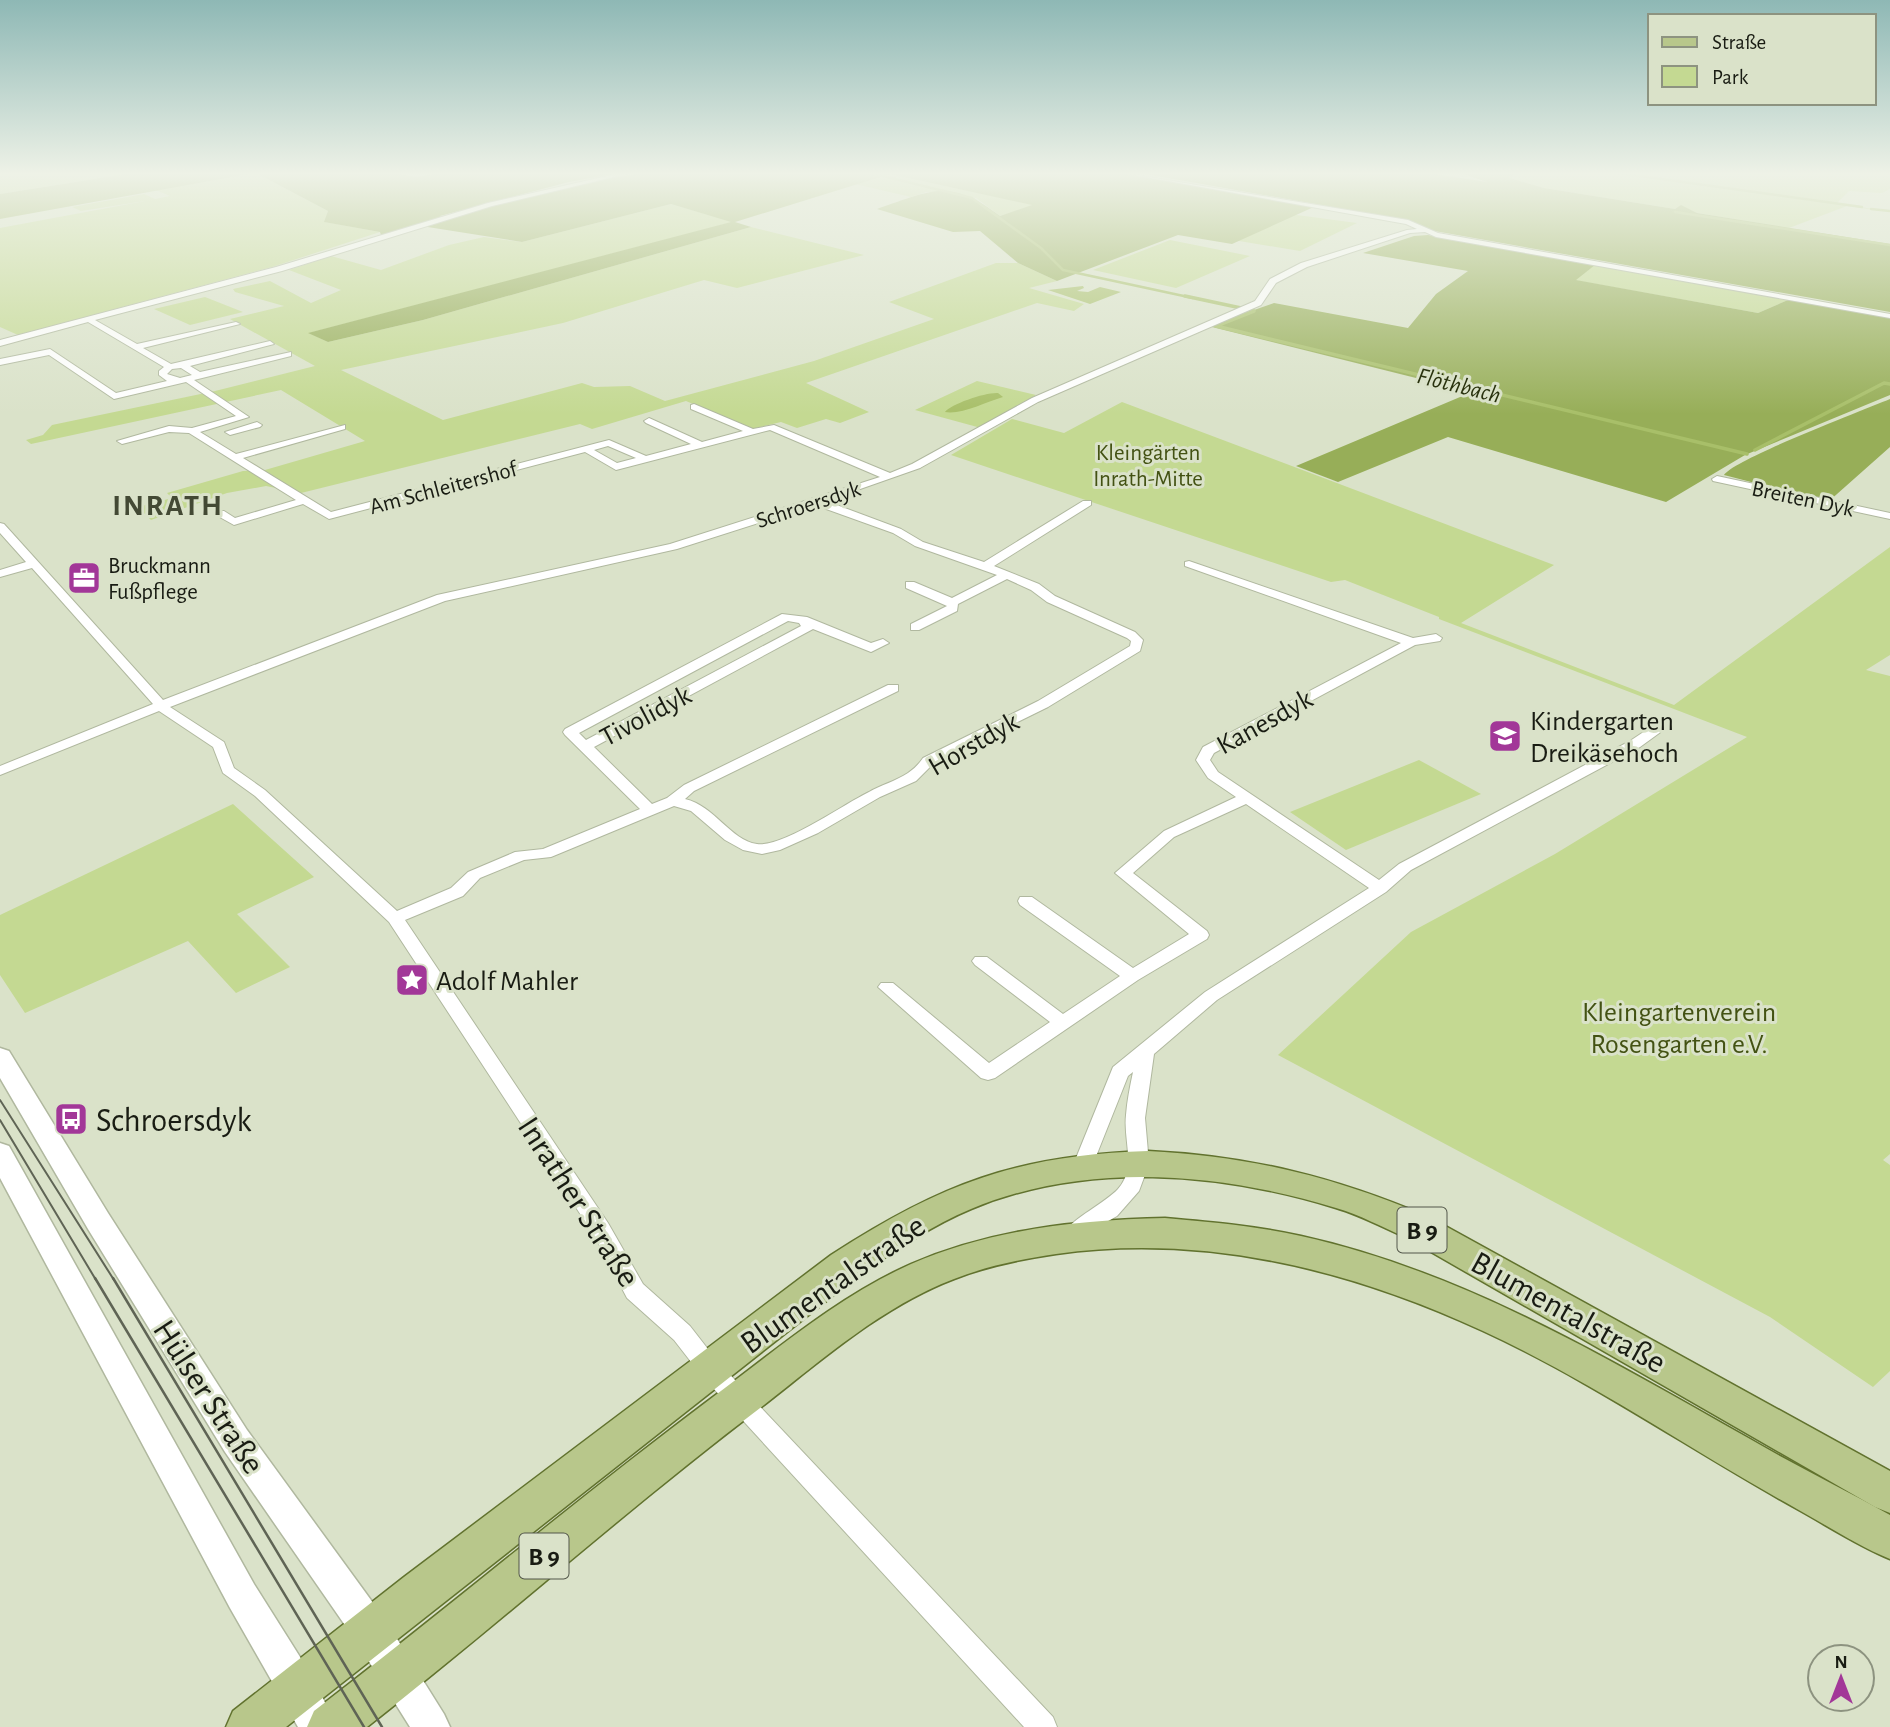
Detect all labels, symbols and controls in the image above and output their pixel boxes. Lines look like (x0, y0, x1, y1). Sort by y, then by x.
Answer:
legend (1648, 14, 1876, 105)
text: Straße (1712, 32, 1766, 53)
text: Park (1712, 67, 1749, 88)
water label: Flöthbach (1414, 364, 1503, 408)
park label: Kleingärten Inrath-Mitte (1093, 442, 1203, 491)
street label: Am Schleitershof (367, 457, 522, 519)
street label: Breiten Dyk (1749, 477, 1857, 522)
street label: Schroersdyk (753, 478, 864, 533)
district label: INRATH (112, 491, 224, 521)
place label: Bruckmann Fußpflege (108, 555, 211, 604)
office icon: Bruckmann Fußpflege (65, 559, 103, 597)
street label: Tivolidyk (596, 681, 696, 752)
street label: Kanesdyk (1212, 685, 1318, 760)
street label: Horstdyk (924, 708, 1024, 782)
place label: Kindergarten Dreikäsehoch (1530, 708, 1679, 768)
school or university icon: Kindergarten Dreikäsehoch (1486, 717, 1524, 755)
place icon: Adolf Mahler (393, 961, 431, 999)
place label: Adolf Mahler (436, 968, 578, 996)
park label: Kleingartenverein Rosengarten e.V. (1582, 999, 1776, 1059)
bus stop icon: Schroersdyk (52, 1100, 90, 1138)
place label: Schroersdyk (96, 1105, 252, 1138)
street label: Inrather Straße (511, 1112, 645, 1293)
road number: B 9 (1398, 1208, 1446, 1252)
street label: Blumentalstraße (735, 1209, 932, 1361)
street label: Blumentalstraße (1465, 1246, 1671, 1380)
street label: Hülser Straße (146, 1315, 270, 1480)
road number: B 9 (520, 1534, 568, 1578)
north arrow (1806, 1643, 1876, 1713)
text: N (1834, 1653, 1848, 1672)

